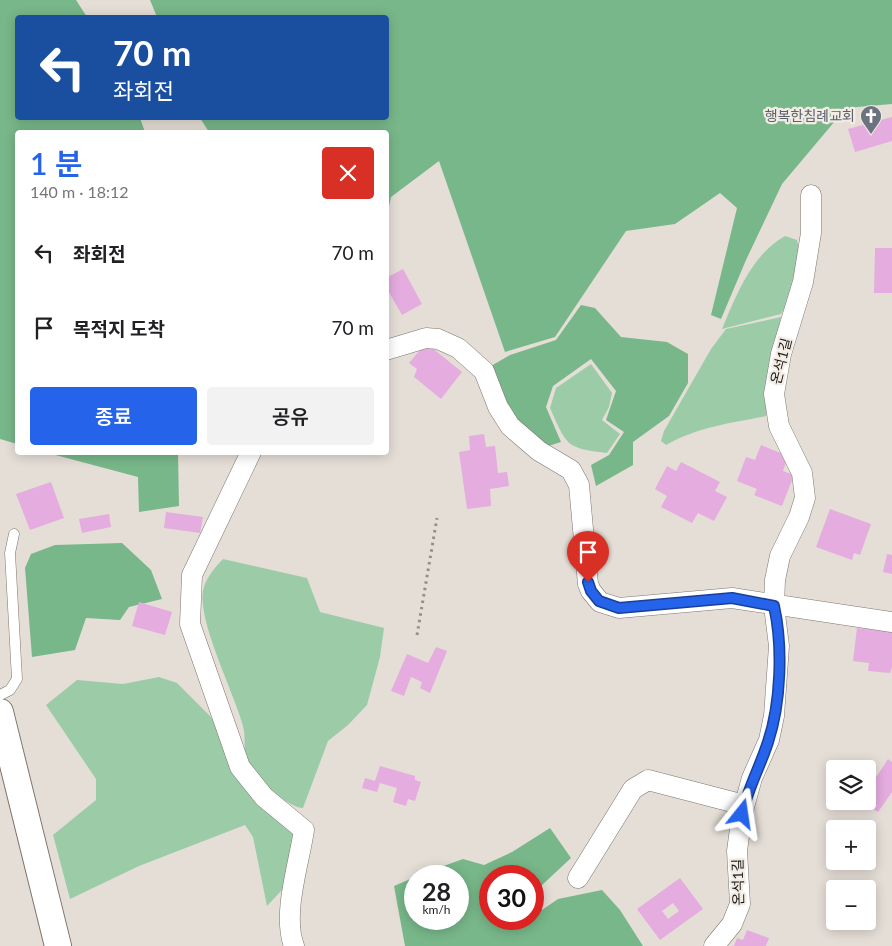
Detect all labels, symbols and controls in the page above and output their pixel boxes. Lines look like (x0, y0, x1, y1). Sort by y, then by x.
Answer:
text: 70 m (113, 31, 191, 73)
icon: left (30, 35, 95, 100)
text: 좌회전 (113, 77, 174, 104)
church icon: 행복한침례교회 (859, 104, 883, 135)
place label: 행복한침례교회 (765, 107, 855, 124)
text: 1 분 (30, 145, 82, 181)
button: close (322, 147, 374, 199)
text: 140 m · 18:12 (30, 182, 129, 201)
icon: left (30, 239, 58, 267)
text: 70 m (331, 241, 374, 264)
text: 좌회전 (73, 242, 125, 265)
icon: arrive (30, 314, 58, 342)
text: 70 m (331, 316, 374, 339)
text: 목적지 도착 (73, 317, 165, 340)
street label: 온석1길 (767, 336, 794, 386)
button: 종료 (30, 387, 197, 445)
button: 공유 (207, 387, 374, 445)
pin (567, 531, 609, 582)
icon: arrive (574, 538, 602, 566)
map controls (826, 760, 876, 930)
button: layers (826, 760, 876, 810)
position arrow (715, 787, 767, 839)
button: + (826, 820, 876, 870)
street label: 온석1길 (729, 858, 746, 906)
speed limit sign: 30 (479, 865, 544, 930)
text: 28 (422, 876, 451, 906)
button: − (826, 880, 876, 930)
text: km/h (422, 902, 451, 917)

